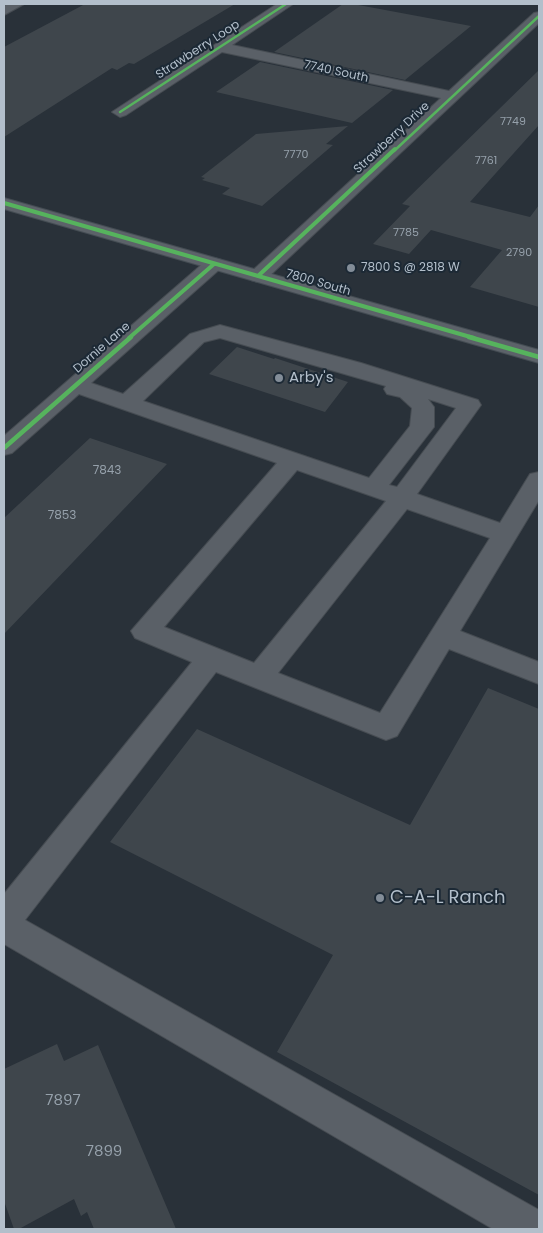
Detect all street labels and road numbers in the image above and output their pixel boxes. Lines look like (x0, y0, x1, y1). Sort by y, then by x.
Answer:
street label: Strawberry Loop (153, 18, 243, 82)
street label: 7740 South (302, 58, 370, 86)
street label: Strawberry Drive (351, 99, 433, 177)
street label: 7800 South (284, 267, 352, 299)
street label: Dornie Lane (71, 319, 133, 377)

